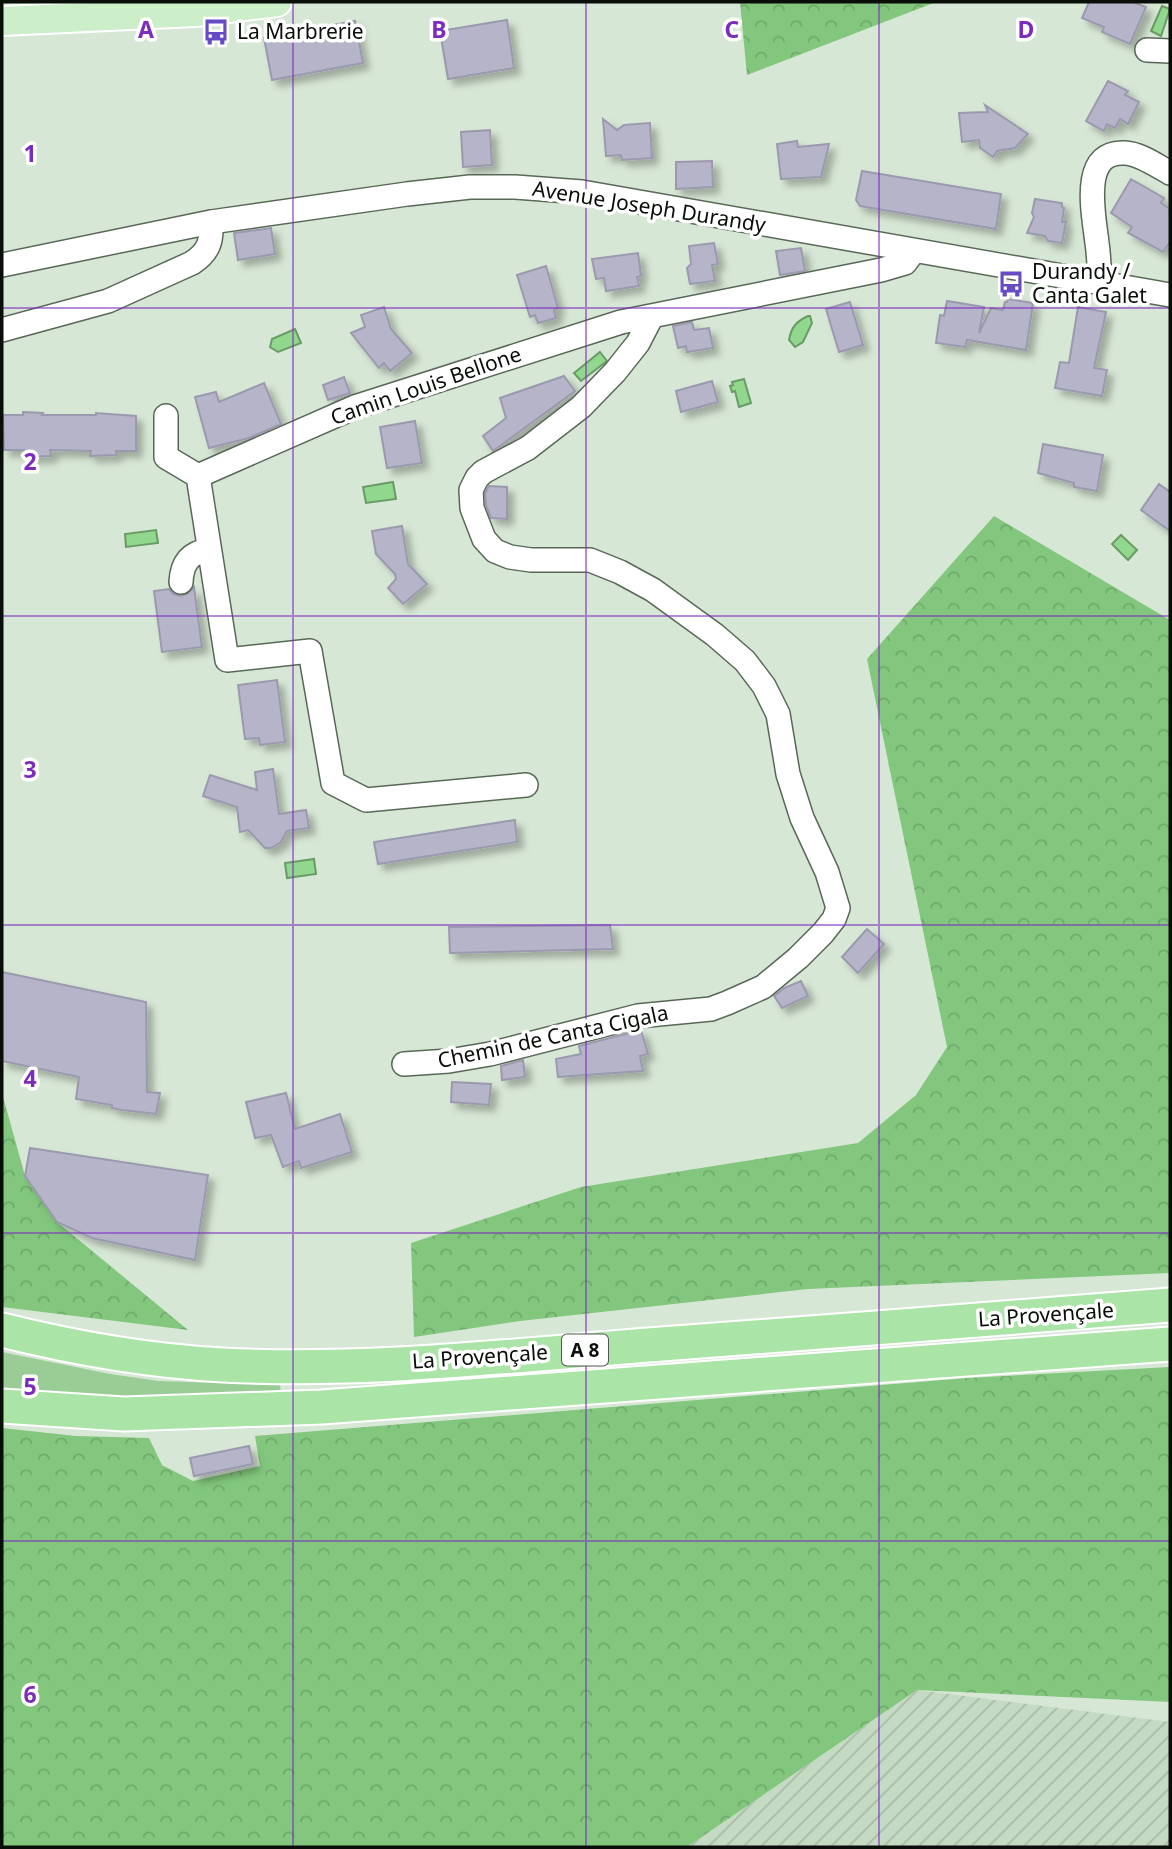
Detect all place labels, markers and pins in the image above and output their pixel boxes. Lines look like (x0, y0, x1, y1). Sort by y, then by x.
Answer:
bus stop icon: La Marbrerie (201, 17, 231, 47)
place label: La Marbrerie (237, 17, 364, 45)
place label: Durandy / Canta Galet (1032, 257, 1147, 309)
bus stop icon: Durandy / Canta Galet (996, 269, 1026, 299)

